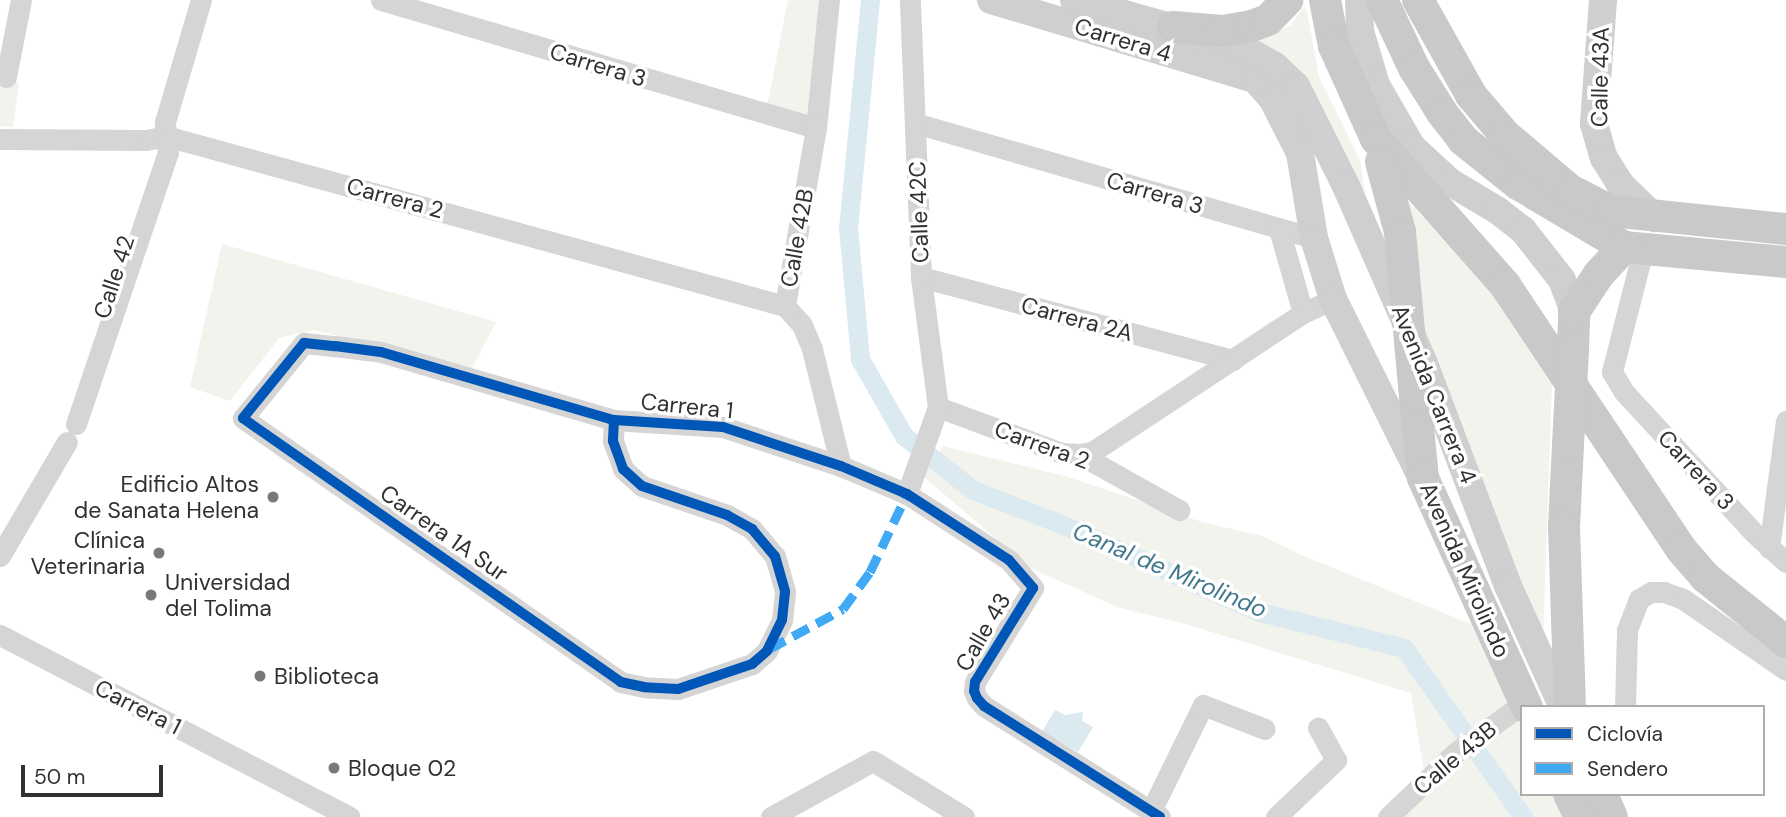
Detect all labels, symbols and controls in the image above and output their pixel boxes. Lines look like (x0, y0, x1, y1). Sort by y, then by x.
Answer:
street label: Carrera 4 (1071, 12, 1175, 68)
street label: Calle 43A (1585, 27, 1615, 127)
street label: Carrera 3 (546, 37, 650, 93)
street label: Calle 42C (903, 161, 935, 263)
street label: Carrera 3 (1103, 166, 1207, 220)
street label: Carrera 2 (344, 172, 446, 224)
street label: Calle 42B (775, 187, 819, 289)
street label: Calle 42 (88, 232, 140, 322)
street label: Carrera 2A (1018, 291, 1136, 347)
street label: Avenida Carrera 4 (1386, 301, 1482, 487)
street label: Carrera 1 (639, 387, 735, 425)
street label: Carrera 2 (991, 415, 1093, 475)
street label: Carrera 3 (1652, 424, 1740, 516)
place label: Edificio Altos de Sanata Helena (74, 470, 259, 524)
street label: Avenida Mirolindo (1414, 478, 1516, 662)
street label: Carrera 1A Sur (375, 479, 513, 587)
marker: Edificio Altos de Sanata Helena (265, 489, 281, 505)
water label: Canal de Mirolindo (1069, 516, 1271, 624)
place label: Clínica Veterinaria (30, 526, 145, 580)
marker: Clínica Veterinaria (151, 545, 167, 561)
place label: Universidad del Tolima (165, 568, 290, 622)
marker: Universidad del Tolima (143, 587, 159, 603)
street label: Calle 43 (950, 588, 1016, 676)
place label: Biblioteca (274, 662, 379, 690)
marker: Biblioteca (252, 668, 268, 684)
street label: Carrera 1 (90, 674, 186, 740)
legend (1520, 705, 1765, 796)
street label: Calle 43B (1408, 715, 1502, 801)
text: Ciclovía (1587, 720, 1663, 748)
scale bar (24, 750, 166, 794)
place label: Bloque 02 (348, 754, 456, 782)
text: Sendero (1587, 755, 1668, 783)
marker: Bloque 02 (326, 760, 342, 776)
text: 50 m (34, 763, 85, 791)

